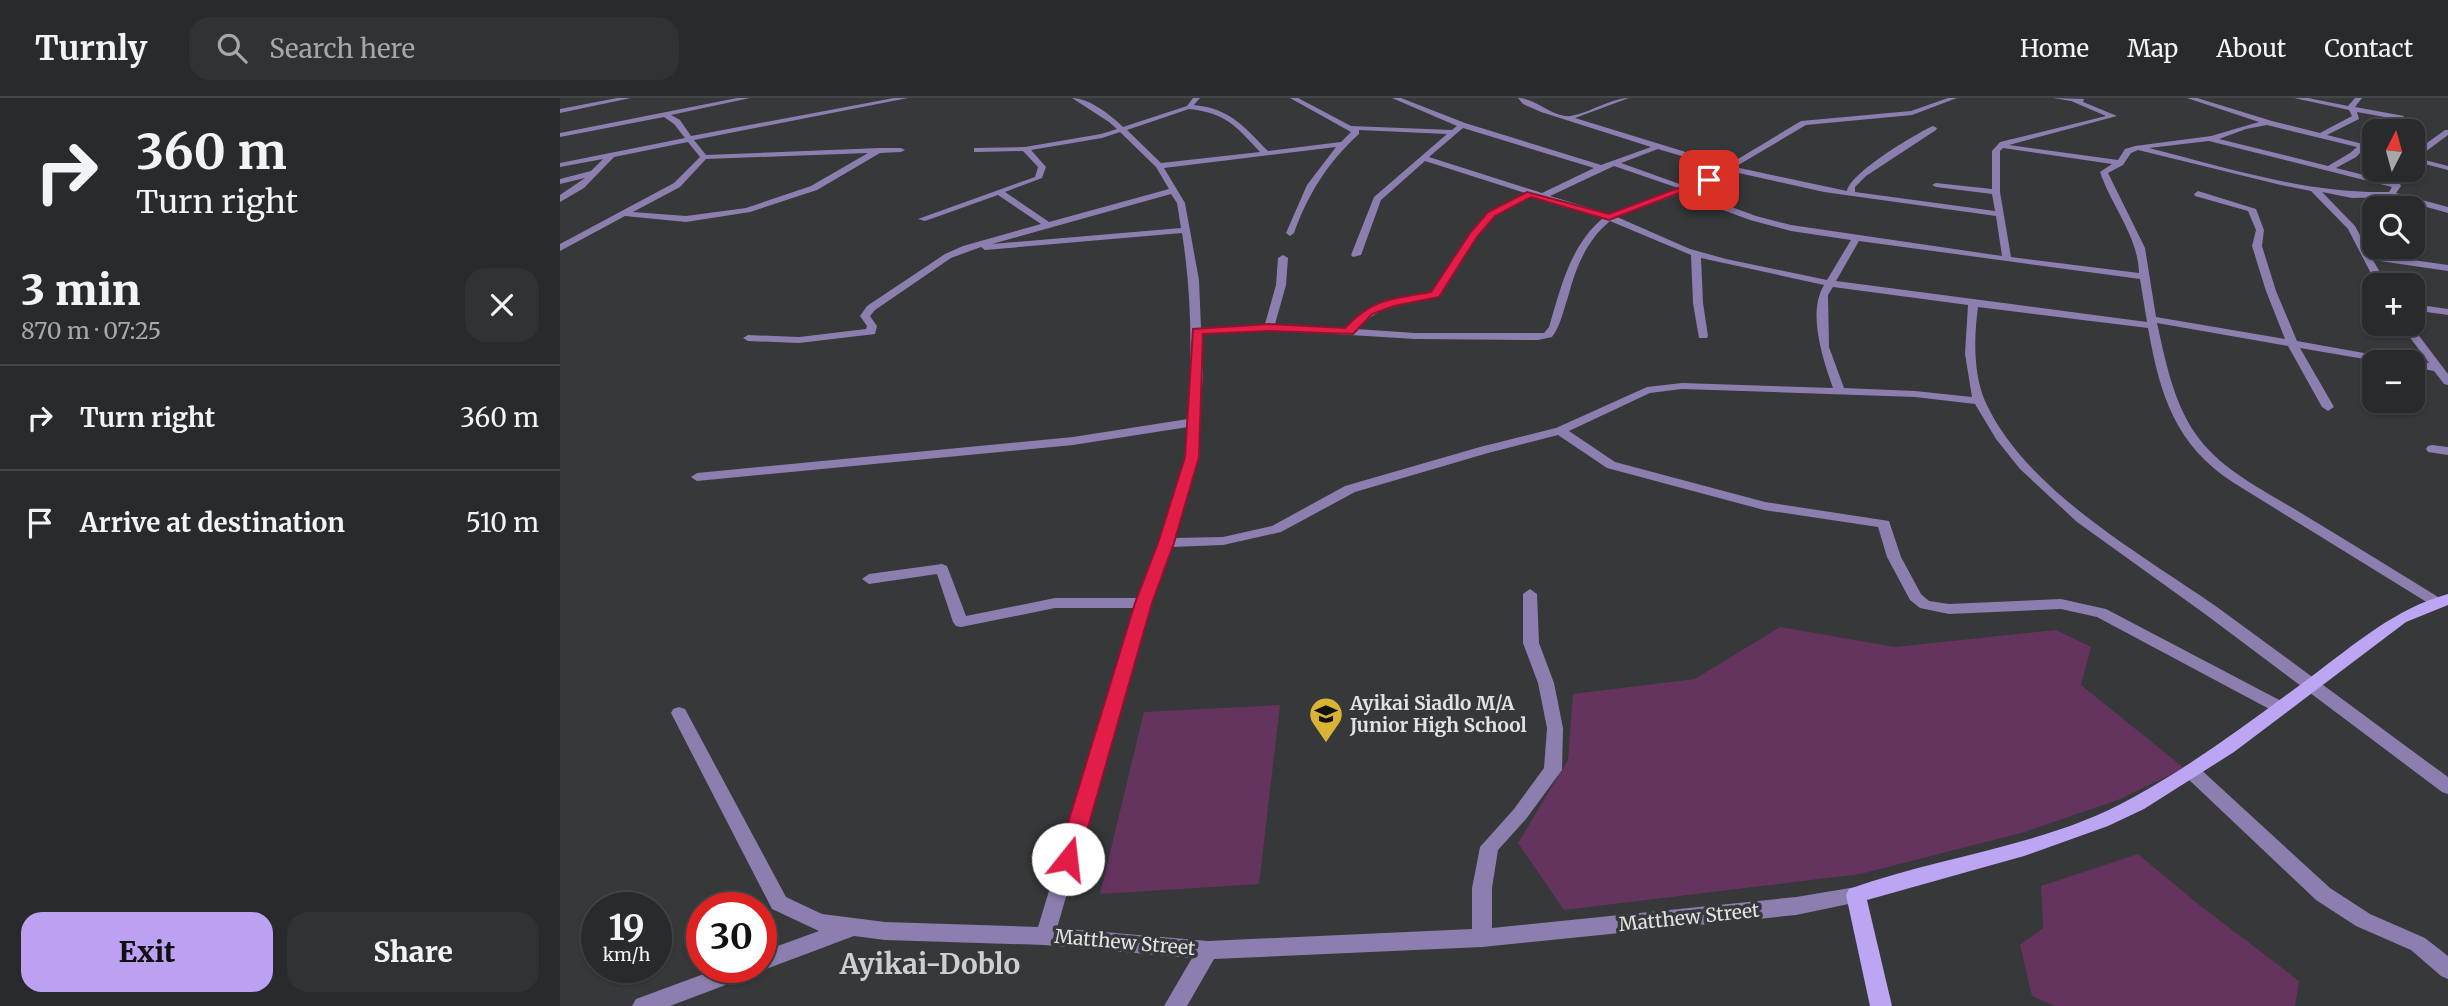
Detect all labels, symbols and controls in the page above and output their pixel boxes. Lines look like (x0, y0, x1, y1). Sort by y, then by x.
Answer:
search box (189, 17, 679, 80)
text: Turnly (35, 28, 147, 69)
icon: search (213, 29, 251, 67)
text: Search here (269, 32, 415, 65)
text: Home (2020, 33, 2089, 64)
text: Map (2127, 33, 2178, 64)
text: About (2216, 33, 2286, 64)
text: Contact (2324, 33, 2413, 64)
north arrow (2362, 119, 2426, 182)
map controls (2362, 119, 2425, 413)
text: 360 m (136, 121, 287, 182)
icon: right (21, 126, 112, 217)
pin (1679, 150, 1739, 210)
icon: arrive (1690, 161, 1728, 199)
text: Turn right (136, 182, 298, 222)
button: search (2362, 196, 2425, 259)
text: 3 min (21, 264, 141, 316)
button: close (465, 268, 539, 342)
button: + (2362, 273, 2425, 336)
text: 870 m · 07:25 (21, 316, 161, 345)
button: − (2362, 350, 2425, 413)
icon: right (21, 399, 59, 437)
text: Turn right (80, 401, 215, 434)
text: 360 m (460, 401, 539, 434)
icon: arrive (21, 504, 59, 542)
text: Arrive at destination (80, 506, 345, 539)
text: 510 m (466, 506, 539, 539)
place label: Ayikai Siadlo M/A Junior High School (1349, 691, 1527, 737)
school or university icon: Ayikai Siadlo M/A Junior High School (1307, 695, 1345, 744)
position arrow (1031, 822, 1105, 896)
speed limit sign: 30 (686, 892, 777, 983)
street label: Matthew Street (1618, 898, 1761, 936)
text: 19 (608, 906, 645, 950)
button: Exit (21, 912, 273, 992)
button: Share (287, 912, 539, 992)
street label: Matthew Street (1054, 924, 1197, 960)
text: km/h (603, 943, 650, 966)
district label: Ayikai-Doblo (839, 946, 1020, 982)

